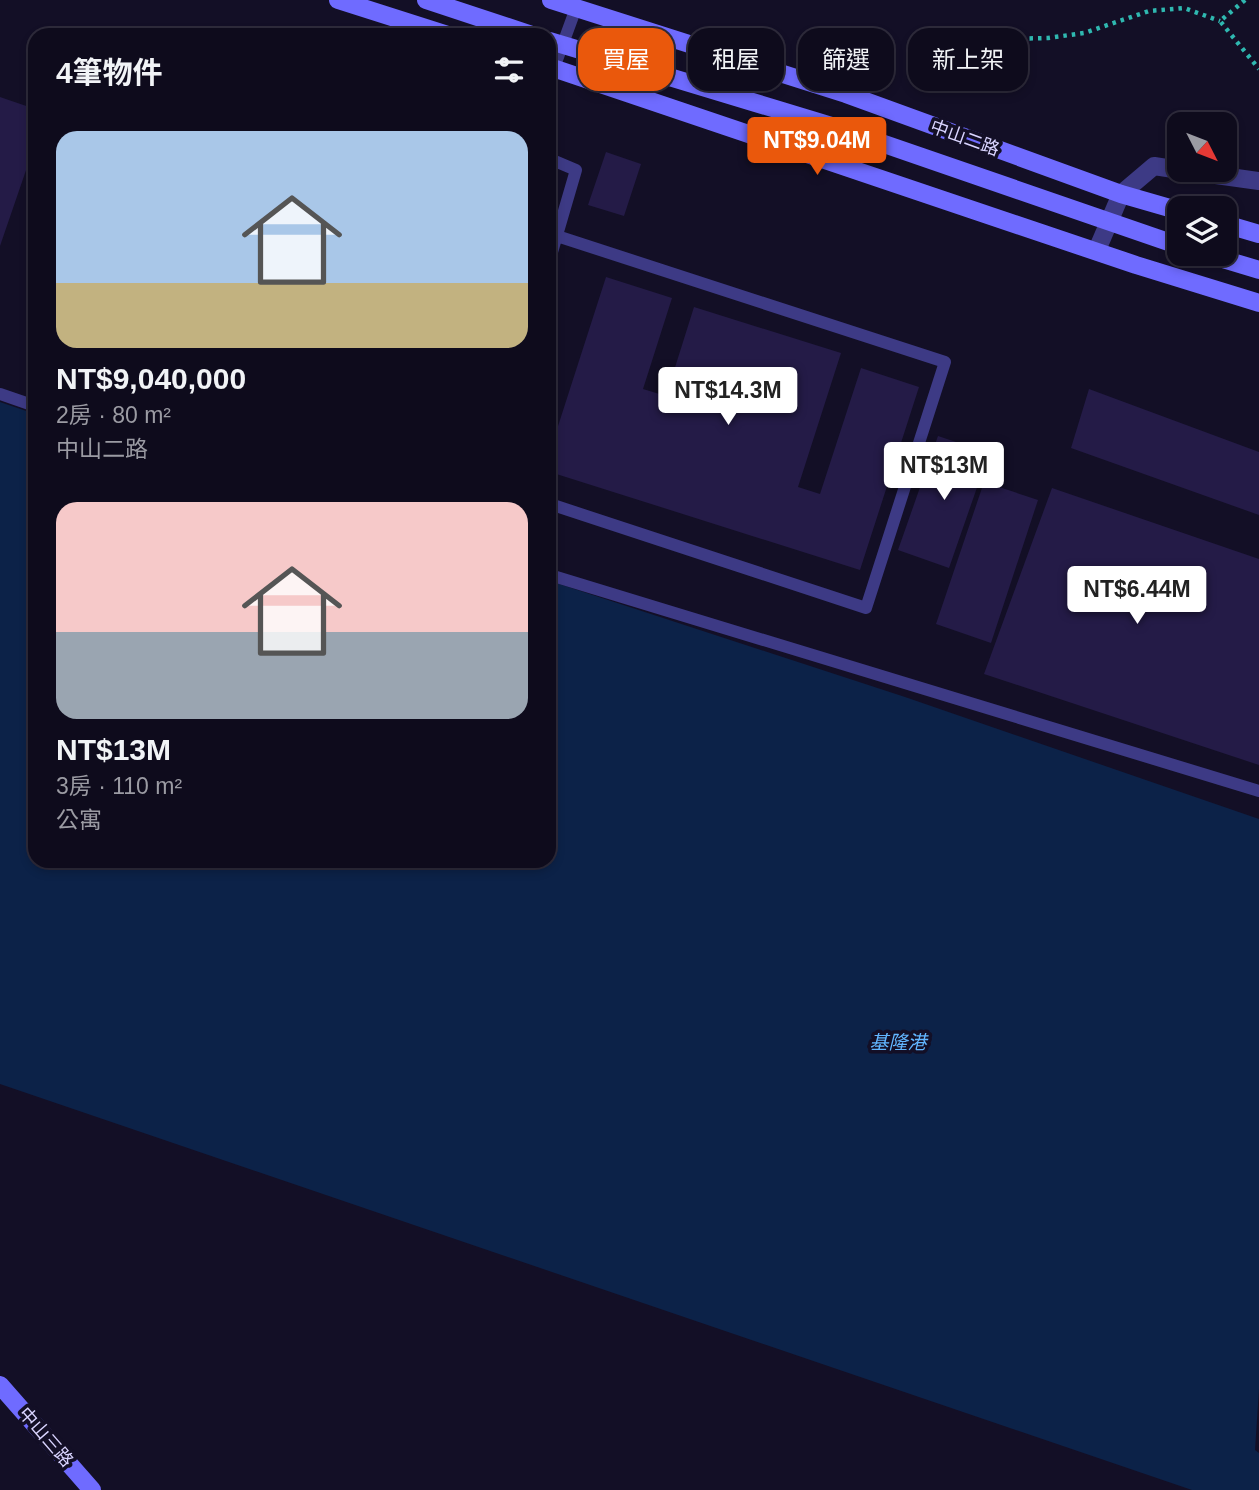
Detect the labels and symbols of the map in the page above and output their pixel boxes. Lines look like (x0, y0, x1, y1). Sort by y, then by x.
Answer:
north arrow (1167, 112, 1237, 182)
street label: 中山二路 (928, 116, 1002, 160)
pin: NT$9.04M (745, 118, 889, 177)
pin: NT$14.3M (656, 368, 800, 427)
pin: NT$13M (887, 442, 1001, 502)
pin: NT$6.44M (1065, 566, 1209, 626)
water label: 基隆港 (869, 1032, 929, 1053)
street label: 中山三路 (15, 1403, 77, 1471)

